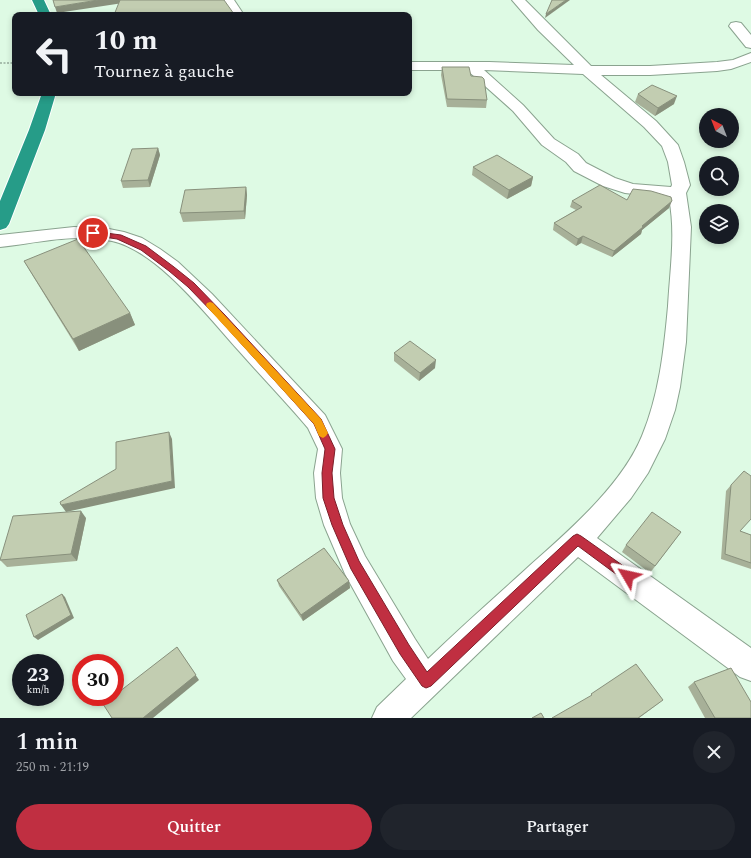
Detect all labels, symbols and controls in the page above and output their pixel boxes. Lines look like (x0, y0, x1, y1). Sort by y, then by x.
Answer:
text: 10 m (94, 19, 158, 62)
icon: left (28, 28, 80, 80)
text: Tournez à gauche (94, 58, 234, 85)
north arrow (699, 108, 739, 148)
map controls (699, 108, 739, 244)
button: search (699, 156, 739, 196)
button: layers (699, 204, 739, 244)
pin (76, 216, 110, 250)
icon: arrive (82, 222, 104, 244)
position arrow (607, 555, 649, 597)
speed limit sign: 30 (72, 654, 124, 706)
text: 23 (27, 660, 49, 690)
text: km/h (27, 682, 49, 698)
text: 1 min (16, 724, 78, 760)
button: close (693, 731, 735, 773)
text: 250 m · 21:19 (16, 757, 89, 777)
button: Quitter (16, 804, 372, 850)
button: Partager (380, 804, 735, 850)

